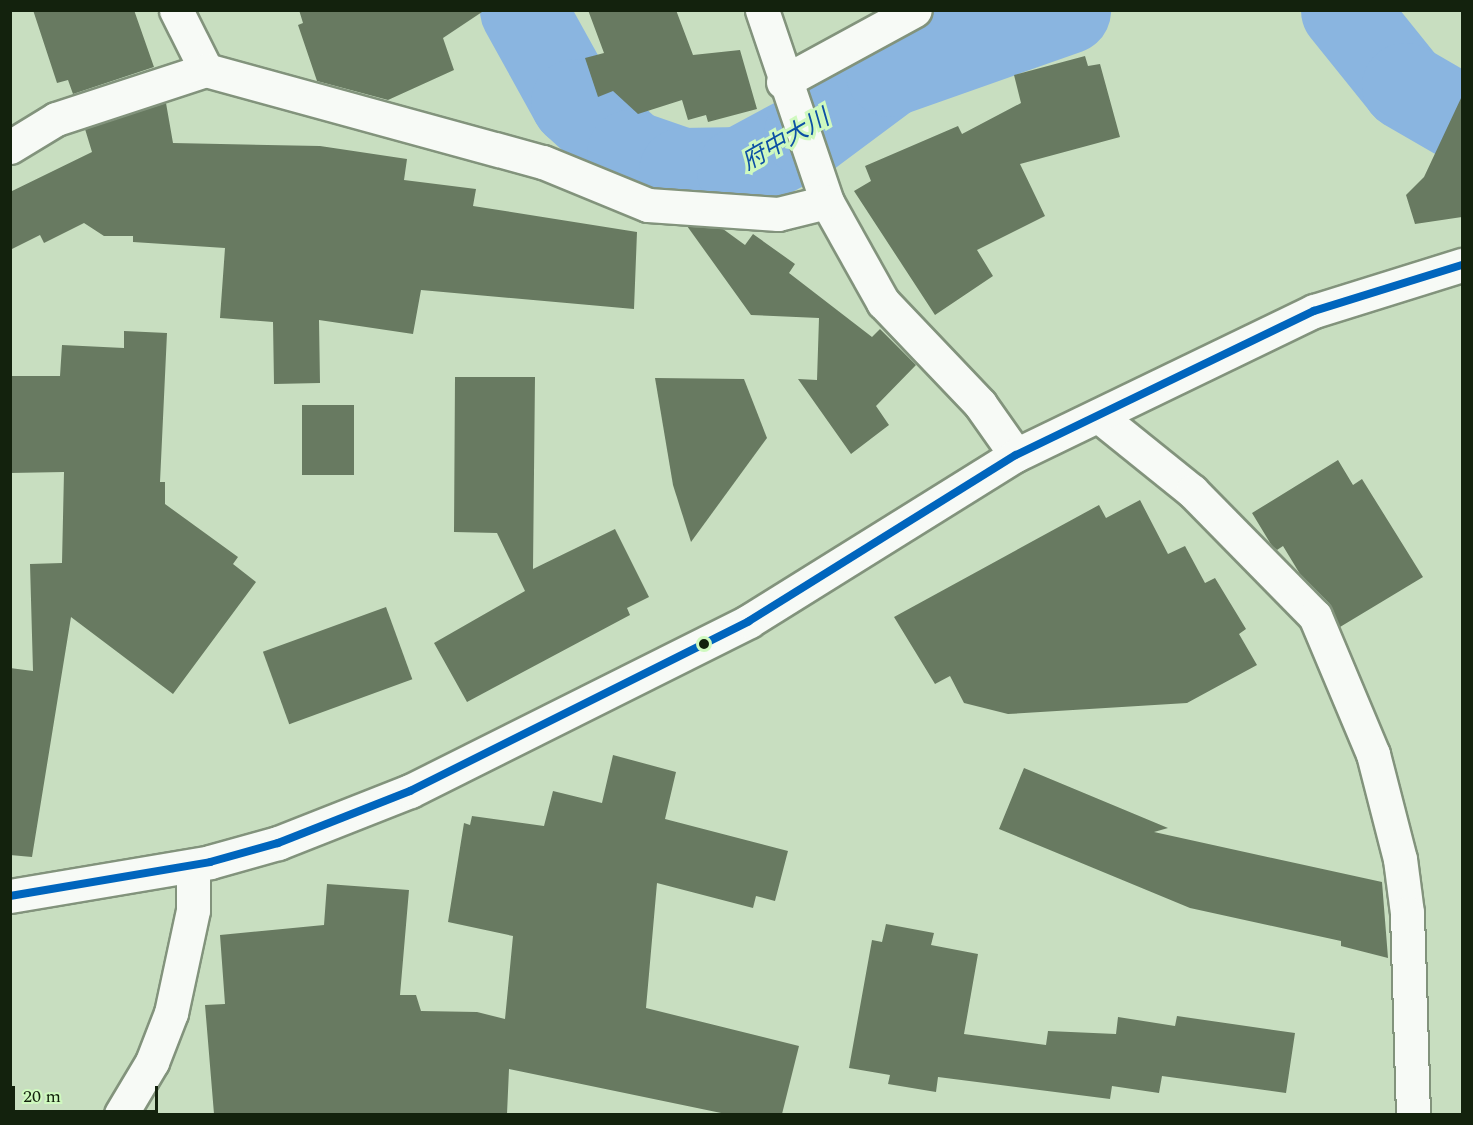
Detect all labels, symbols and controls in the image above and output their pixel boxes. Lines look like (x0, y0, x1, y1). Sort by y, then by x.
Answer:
water label: 府中大川 (737, 105, 835, 177)
unlabelled marker (698, 638, 710, 650)
scale bar (15, 1074, 160, 1112)
text: 20 m (23, 1083, 61, 1110)

